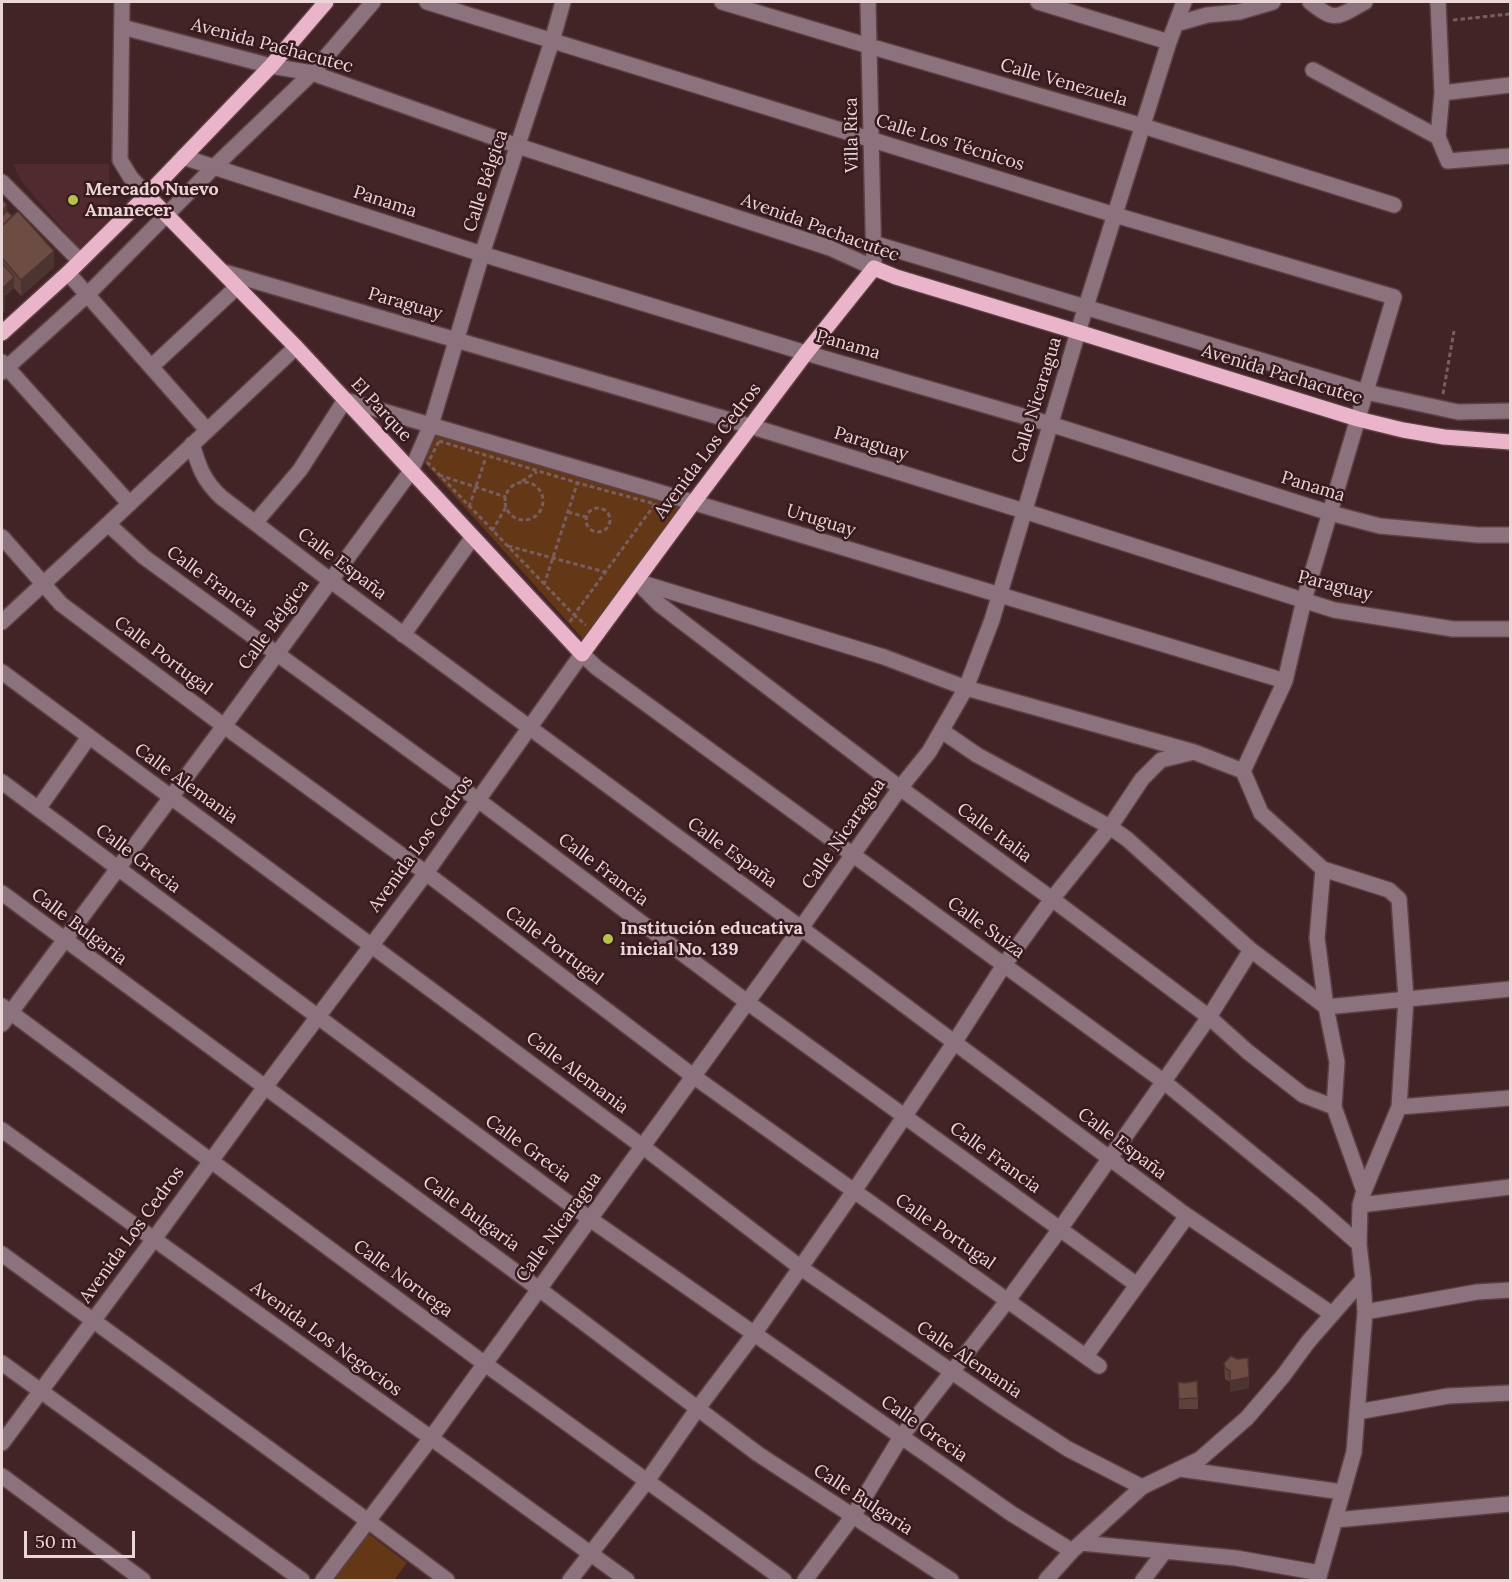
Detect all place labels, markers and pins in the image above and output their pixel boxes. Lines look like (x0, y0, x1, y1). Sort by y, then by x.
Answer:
place label: Mercado Nuevo Amanecer (85, 179, 219, 222)
marker: Mercado Nuevo Amanecer (66, 193, 80, 207)
place label: Institución educativa inicial No. 139 (620, 918, 803, 960)
marker: Institución educativa inicial No. 139 (601, 932, 615, 946)

